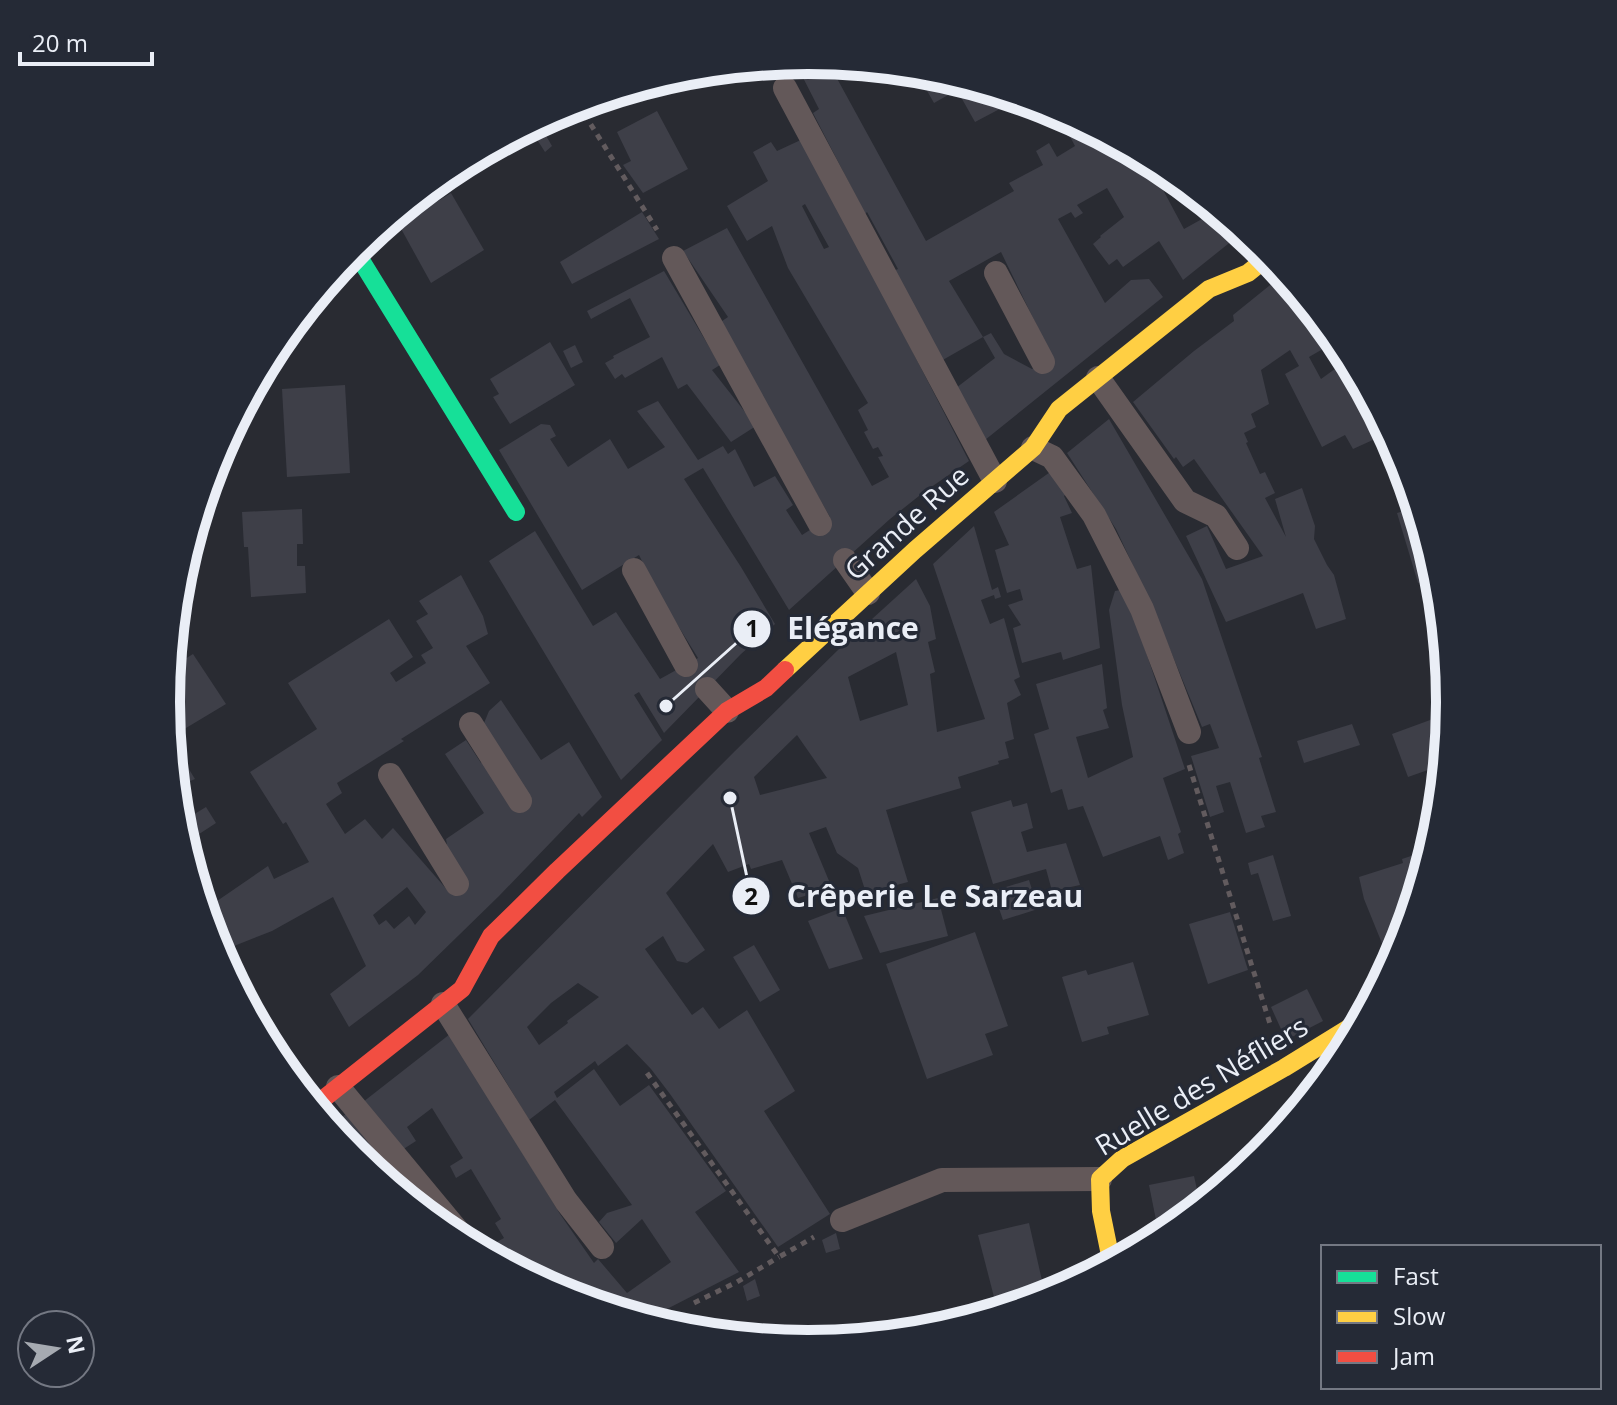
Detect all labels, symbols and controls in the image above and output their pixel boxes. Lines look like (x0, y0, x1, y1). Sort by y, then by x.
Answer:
scale bar (20, 16, 152, 66)
text: 20 m (32, 26, 88, 59)
street label: Grande Rue (836, 456, 976, 588)
callout: Elégance (732, 602, 935, 656)
text: Elégance (787, 607, 919, 648)
text: 1 (745, 611, 759, 644)
callout: Crêperie Le Sarzeau (731, 869, 1100, 923)
text: Crêperie Le Sarzeau (787, 875, 1083, 916)
text: 2 (744, 879, 758, 912)
street label: Ruelle des Néfliers (1088, 1006, 1314, 1164)
legend (1321, 1245, 1601, 1389)
text: Fast (1393, 1259, 1439, 1292)
text: Slow (1393, 1299, 1446, 1332)
north arrow (16, 1309, 96, 1389)
text: N (60, 1333, 93, 1357)
text: Jam (1391, 1339, 1435, 1372)

